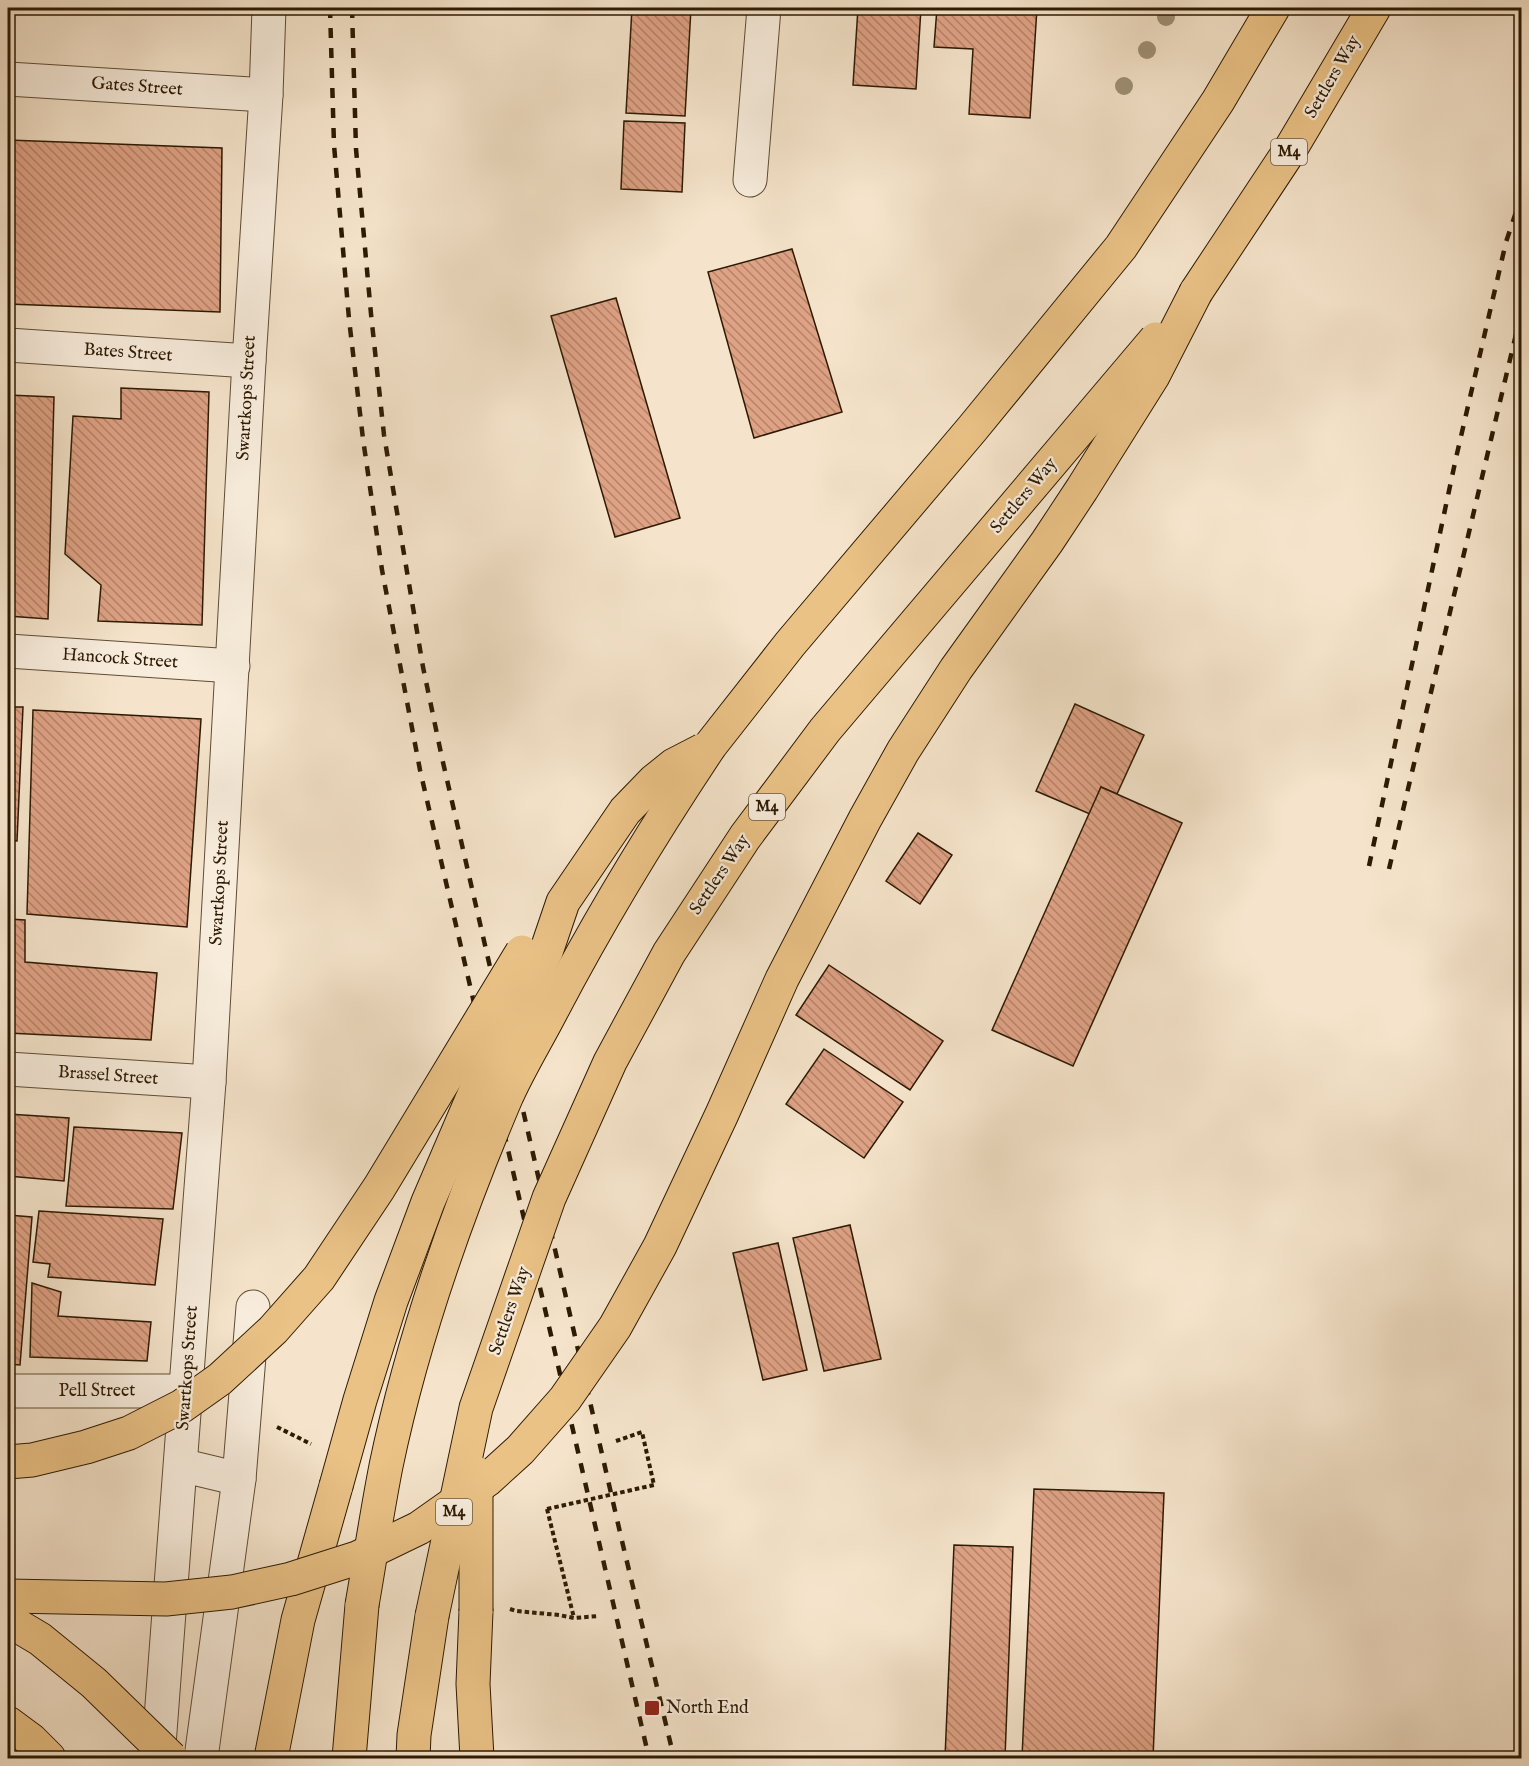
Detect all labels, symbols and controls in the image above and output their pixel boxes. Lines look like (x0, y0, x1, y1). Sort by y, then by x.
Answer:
street label: Settlers Way (1300, 31, 1366, 123)
street label: Gates Street (91, 72, 183, 102)
road number: M4 (1271, 139, 1307, 165)
street label: Swartkops Street (232, 335, 262, 461)
street label: Bates Street (83, 338, 173, 368)
street label: Settlers Way (986, 453, 1063, 539)
street label: Hancock Street (61, 643, 179, 675)
road number: M4 (749, 794, 785, 820)
street label: Swartkops Street (205, 820, 235, 946)
street label: Settlers Way (685, 830, 755, 920)
street label: Brassel Street (57, 1061, 159, 1091)
street label: Settlers Way (484, 1263, 536, 1358)
street label: Swartkops Street (172, 1305, 204, 1431)
street label: Pell Street (59, 1380, 135, 1403)
road number: M4 (436, 1499, 472, 1525)
place label: North End (666, 1697, 749, 1720)
marker: North End (643, 1699, 661, 1717)

